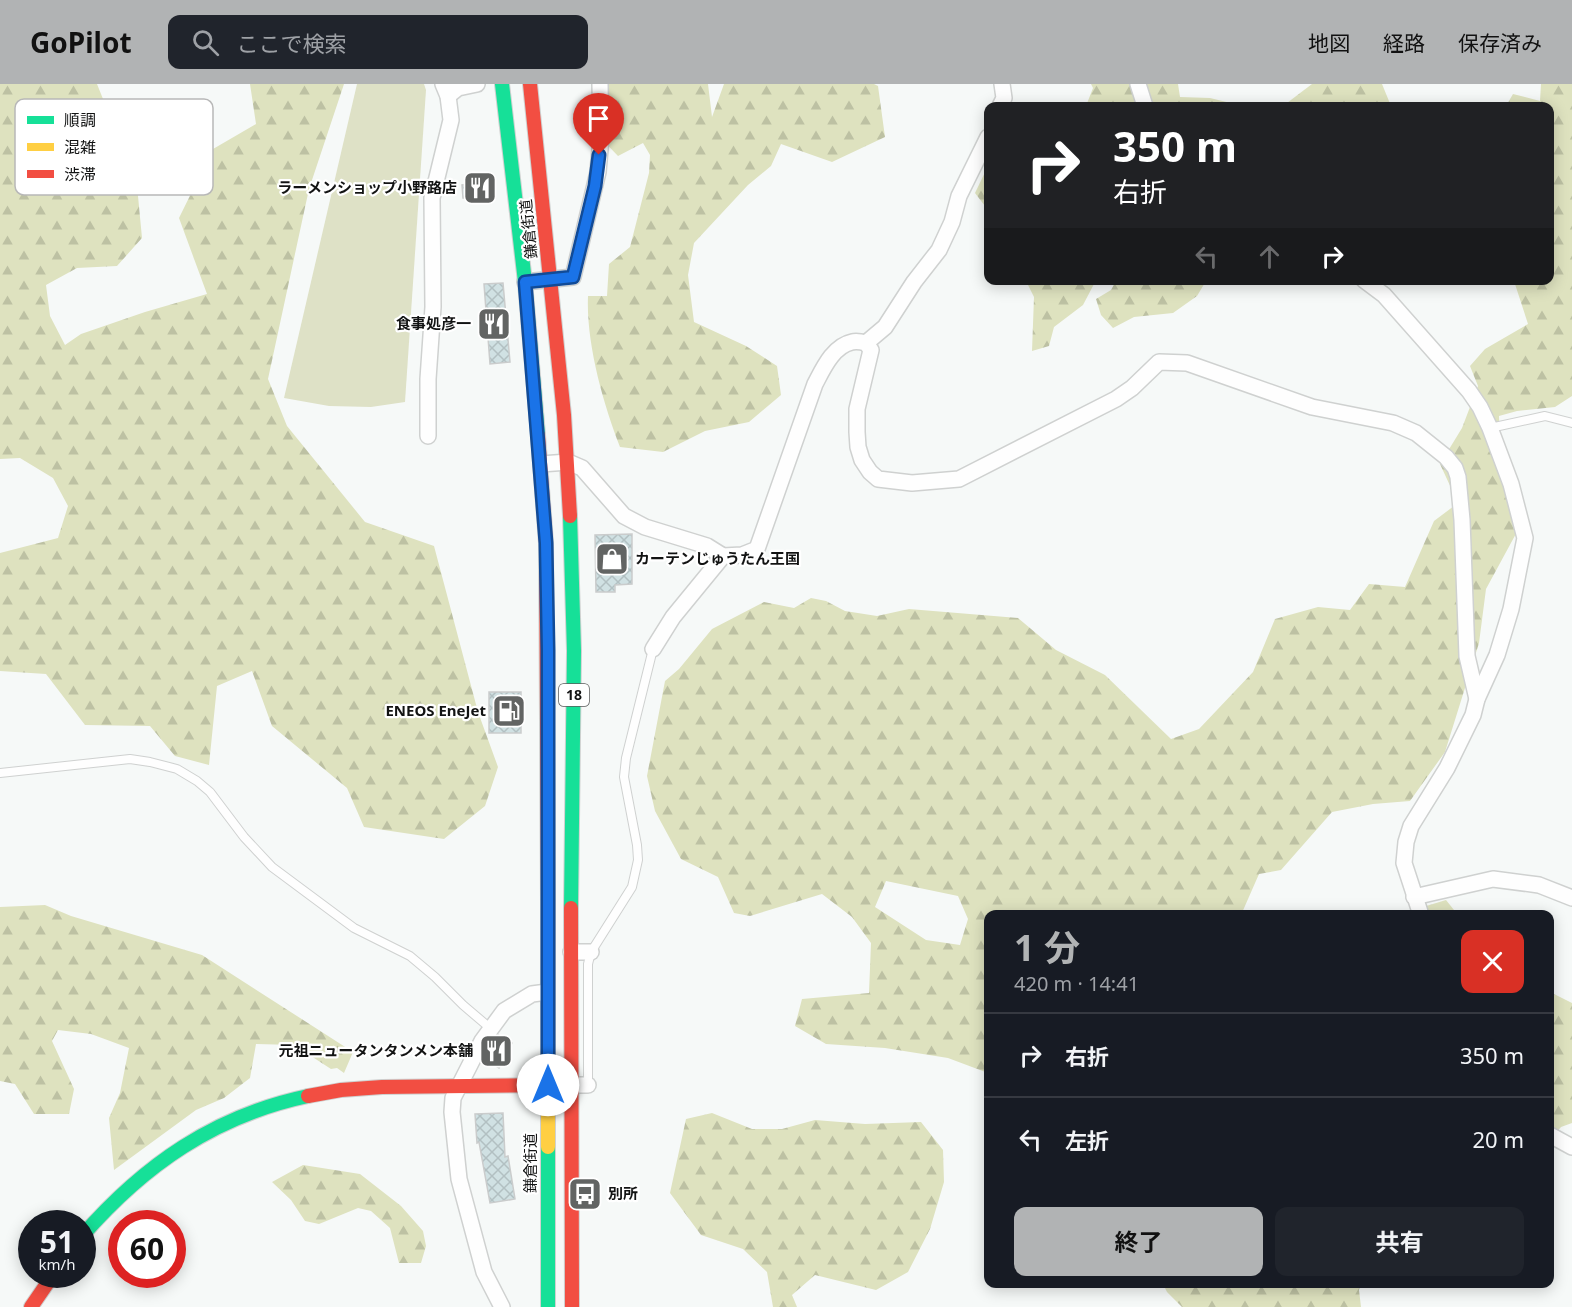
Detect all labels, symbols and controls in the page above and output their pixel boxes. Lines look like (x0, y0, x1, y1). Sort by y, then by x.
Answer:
search box (168, 15, 588, 69)
text: GoPilot (30, 23, 132, 61)
icon: search (189, 26, 222, 59)
text: ここで検索 (237, 28, 347, 58)
text: 地図 (1308, 29, 1350, 57)
text: 経路 (1383, 29, 1425, 57)
text: 保存済み (1458, 29, 1542, 57)
pin (573, 93, 624, 155)
legend (15, 99, 213, 195)
icon: arrive (582, 102, 615, 135)
text: 順調 (64, 109, 96, 131)
text: 350 m (1113, 117, 1237, 174)
icon: right (1014, 126, 1092, 204)
text: 混雑 (64, 136, 96, 158)
text: 渋滞 (64, 163, 96, 185)
restaurant icon: ラーメンショップ小野路店 (462, 170, 498, 206)
text: 右折 (1113, 173, 1167, 210)
place label: ラーメンショップ小野路店 (278, 177, 457, 197)
street label: 鎌倉街道 (515, 198, 541, 260)
icon: left (1190, 240, 1223, 273)
icon: ahead (1253, 240, 1286, 273)
icon: right (1316, 240, 1349, 273)
restaurant icon: 食事処彦一 (476, 306, 512, 342)
place label: 食事処彦一 (396, 313, 471, 333)
shop icon: カーテンじゅうたん王国 (594, 541, 630, 577)
place label: カーテンじゅうたん王国 (635, 548, 800, 568)
road number: 18 (559, 684, 589, 706)
fuel station icon: ENEOS EneJet (491, 693, 527, 729)
place label: ENEOS EneJet (385, 700, 486, 720)
text: 1 分 (1014, 923, 1080, 972)
button: close (1461, 930, 1524, 993)
text: 420 m · 14:41 (1014, 970, 1139, 997)
restaurant icon: 元祖ニュータンタンメン本舗 (478, 1033, 514, 1069)
icon: right (1014, 1039, 1047, 1072)
place label: 元祖ニュータンタンメン本舗 (278, 1040, 473, 1060)
text: 350 m (1460, 1040, 1524, 1070)
text: 右折 (1065, 1041, 1109, 1071)
position arrow (516, 1053, 580, 1117)
icon: left (1014, 1123, 1047, 1156)
text: 20 m (1473, 1124, 1524, 1154)
text: 左折 (1065, 1125, 1109, 1155)
street label: 鎌倉街道 (520, 1133, 540, 1193)
bus stop icon: 別所 (567, 1176, 603, 1212)
place label: 別所 (608, 1183, 638, 1203)
button: 終了 (1014, 1207, 1263, 1276)
button: 共有 (1275, 1207, 1524, 1276)
speed limit sign: 60 (108, 1210, 186, 1288)
text: 51 (40, 1221, 74, 1262)
text: km/h (39, 1254, 75, 1274)

